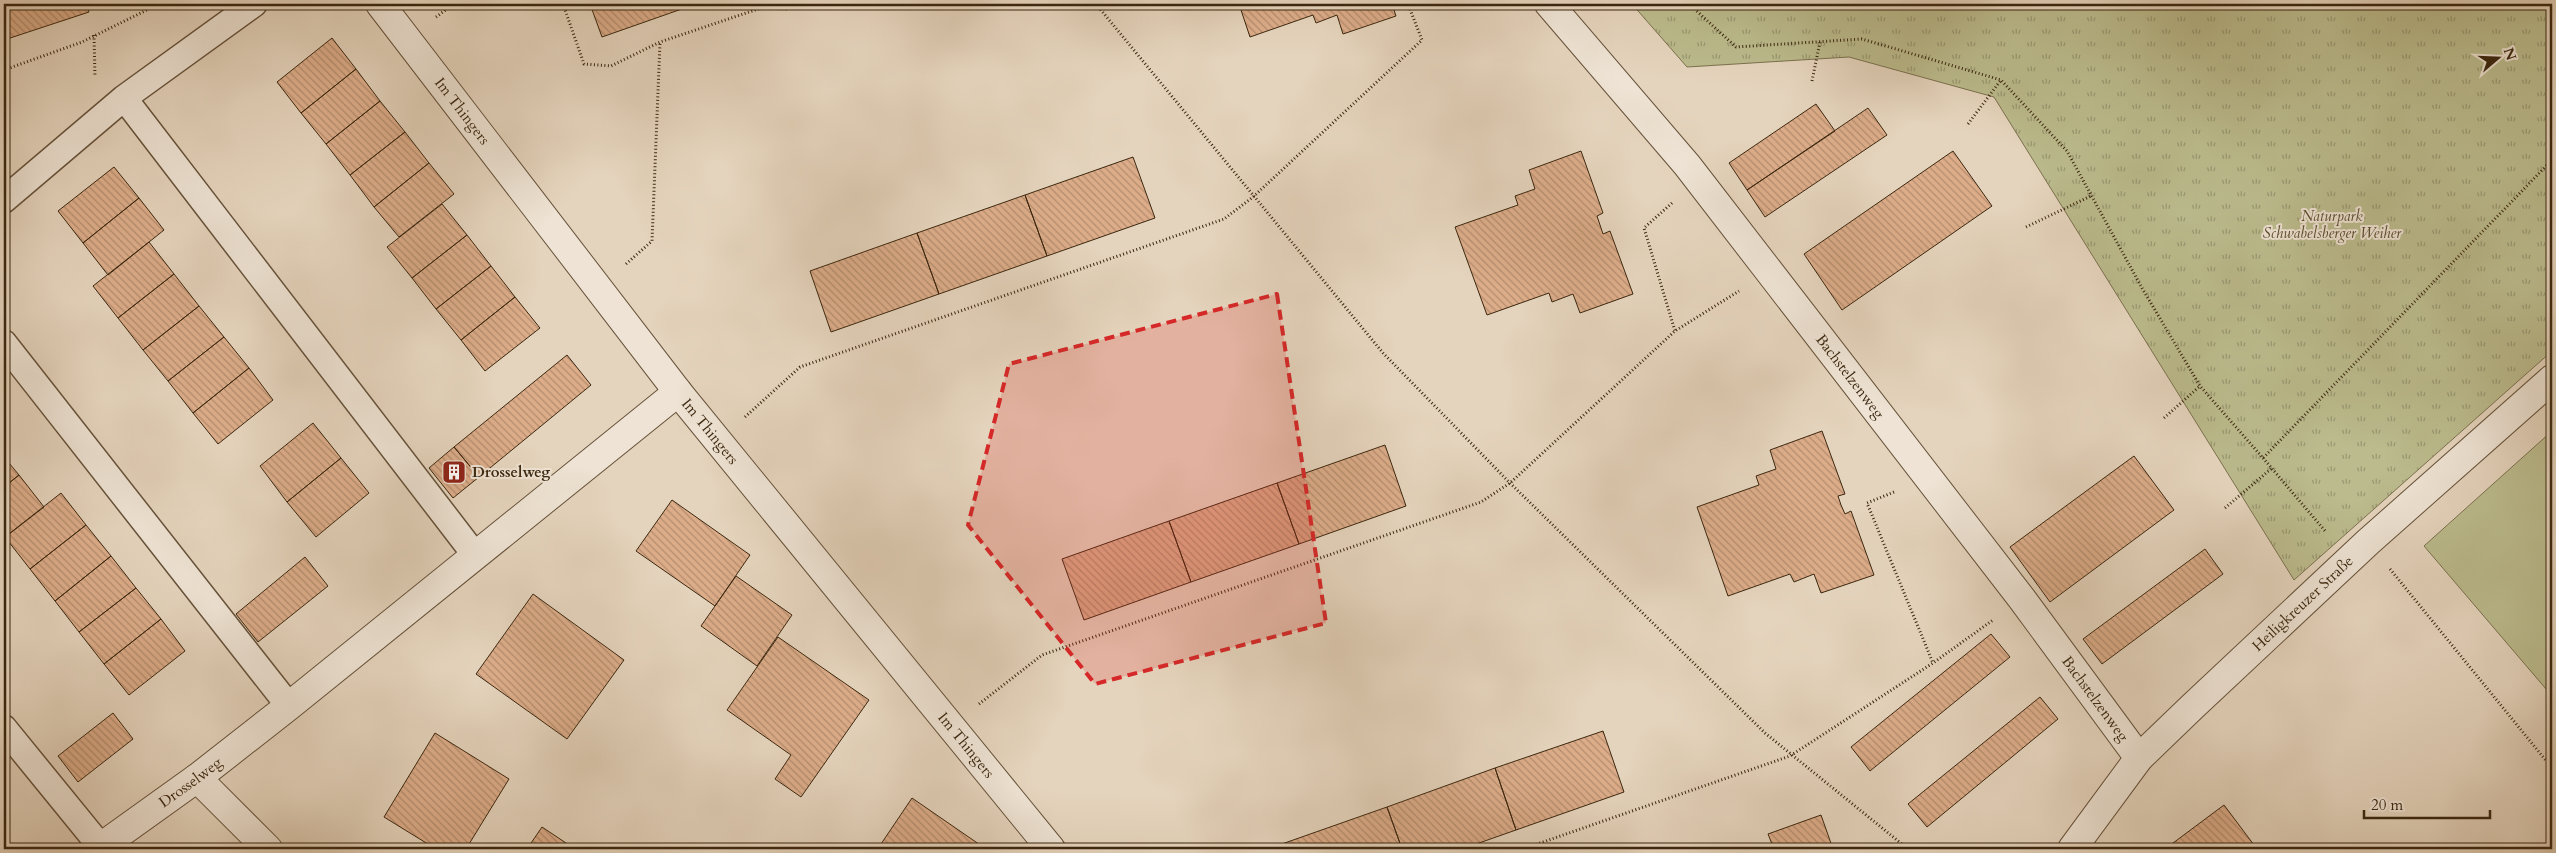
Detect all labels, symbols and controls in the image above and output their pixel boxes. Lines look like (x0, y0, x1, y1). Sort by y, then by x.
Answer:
north arrow (2474, 32, 2524, 82)
text: N (2499, 45, 2521, 63)
street label: Im Thingers (430, 73, 494, 149)
park label: Naturpark Schwabelsberger Weiher (2263, 206, 2402, 243)
street label: Bachstelzenweg (1811, 330, 1889, 423)
street label: Im Thingers (677, 394, 743, 468)
building icon: Drosselweg (441, 459, 467, 485)
place label: Drosselweg (472, 462, 550, 482)
street label: Heiligkreuzer Straße (2248, 551, 2357, 656)
street label: Bachstelzenweg (2057, 652, 2134, 746)
street label: Im Thingers (933, 708, 999, 782)
street label: Drosselweg (155, 752, 226, 812)
scale bar (2364, 788, 2490, 820)
text: 20 m (2371, 795, 2403, 815)

